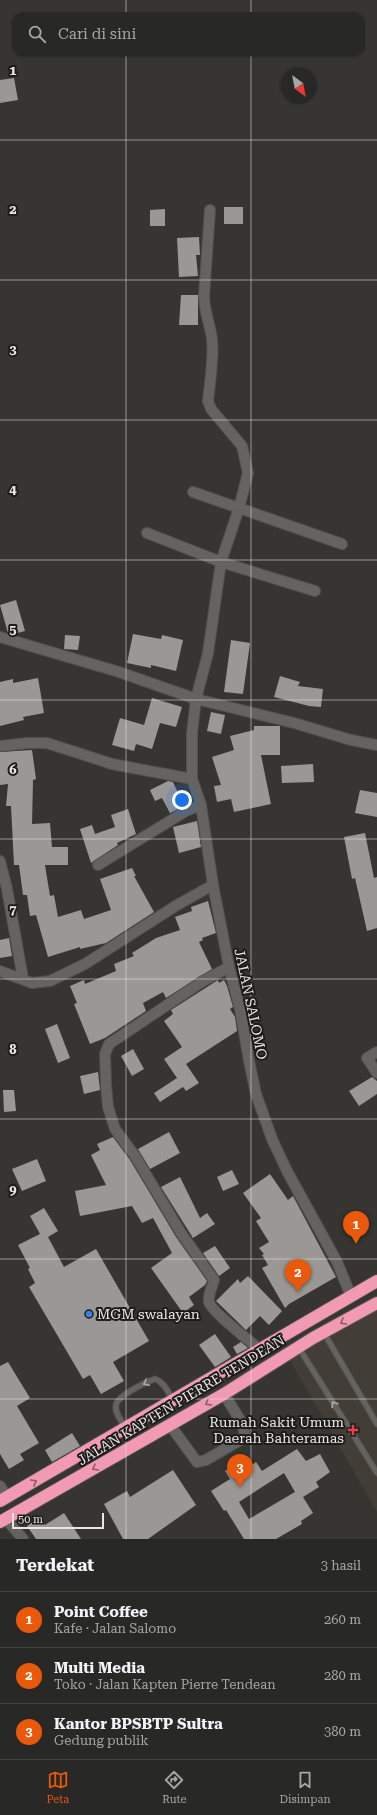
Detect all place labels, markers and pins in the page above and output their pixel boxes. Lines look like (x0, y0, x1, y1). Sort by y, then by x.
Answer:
pin: 1 (343, 1211, 369, 1244)
pin: 2 (285, 1259, 311, 1292)
place label: MGM swalayan (97, 1306, 200, 1322)
marker: MGM swalayan (84, 1309, 94, 1319)
place label: Rumah Sakit Umum Daerah Bahteramas (209, 1414, 344, 1446)
marker: Rumah Sakit Umum Daerah Bahteramas (347, 1424, 359, 1436)
pin: 3 (227, 1454, 253, 1487)

